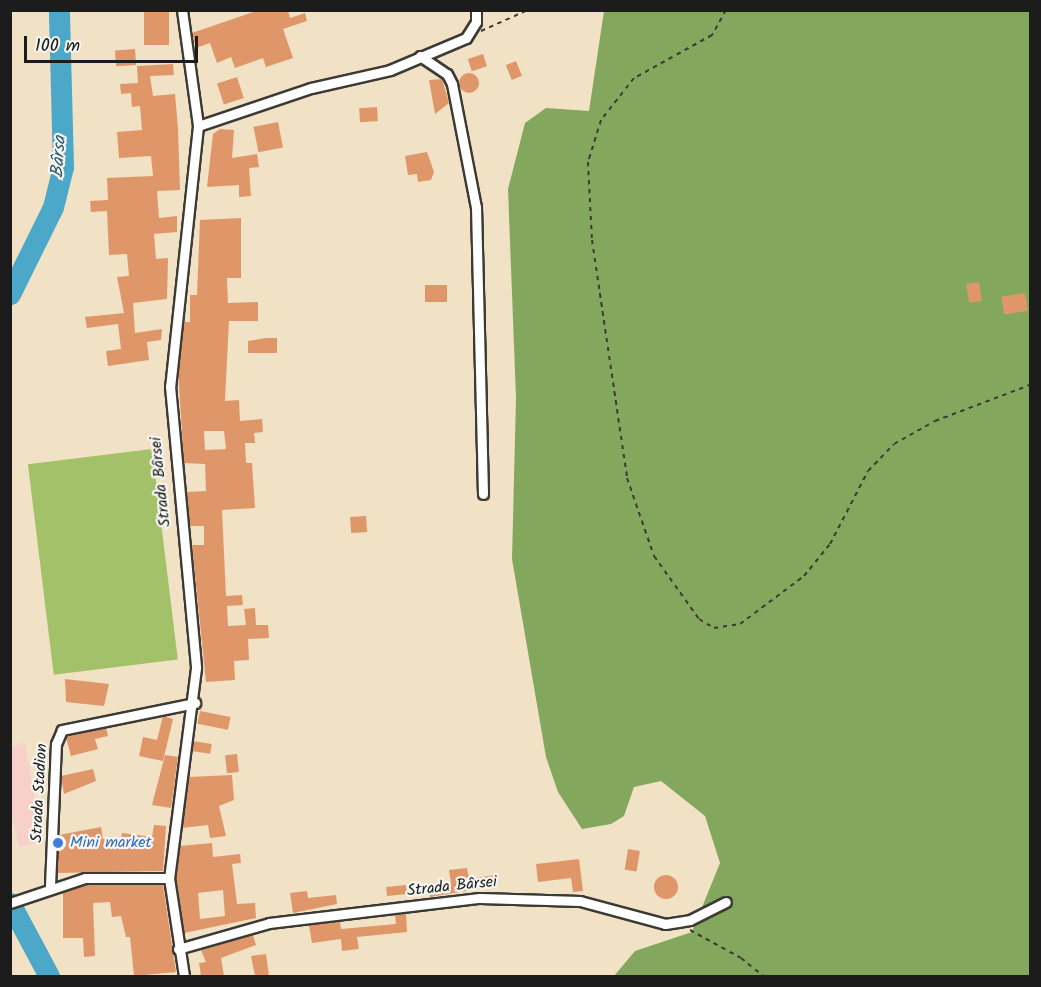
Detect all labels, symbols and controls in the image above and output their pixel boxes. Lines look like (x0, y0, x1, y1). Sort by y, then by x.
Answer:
scale bar (27, 24, 201, 62)
text: 100 m (35, 32, 80, 61)
water label: Bârsa (48, 135, 72, 179)
street label: Strada Bârsei (147, 436, 175, 528)
street label: Strada Stadion (28, 743, 52, 843)
place label: Mini market (70, 833, 152, 853)
marker: Mini market (51, 836, 65, 850)
street label: Strada Bârsei (406, 873, 498, 901)

